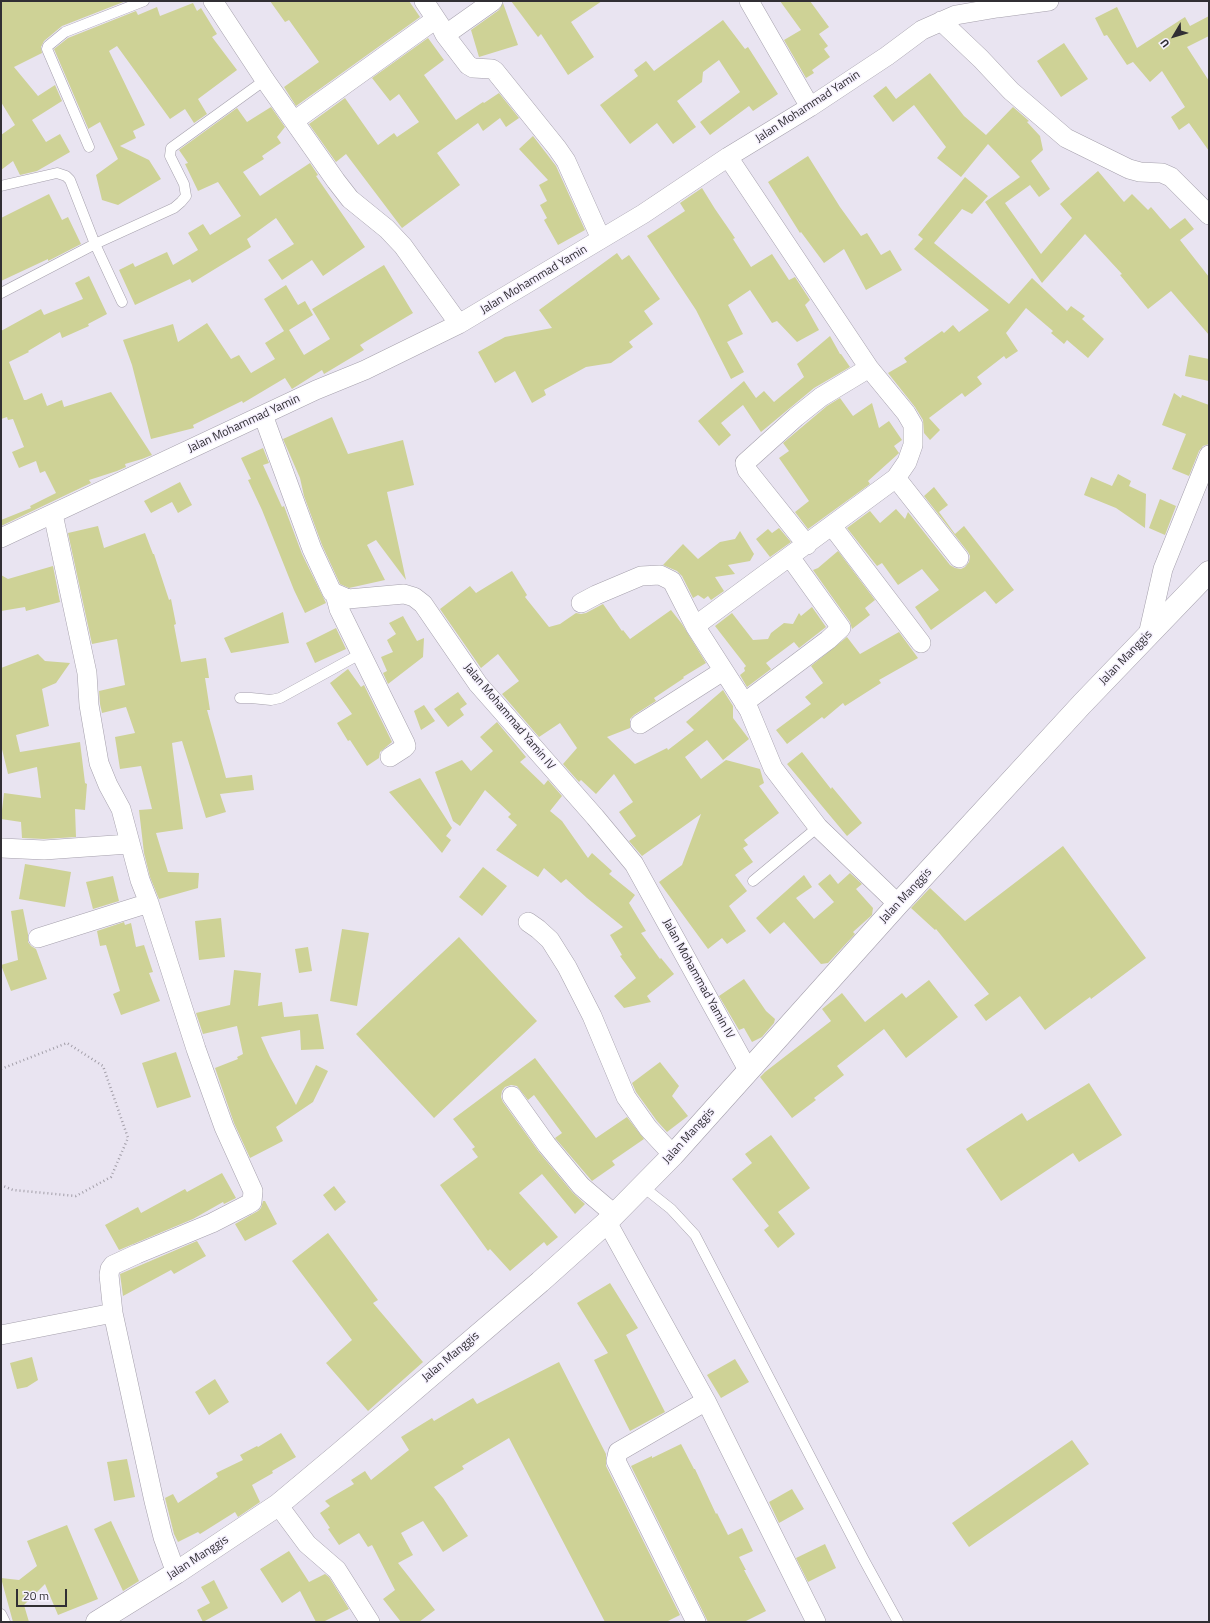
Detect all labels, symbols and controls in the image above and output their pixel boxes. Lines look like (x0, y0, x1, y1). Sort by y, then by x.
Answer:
north arrow (1154, 16, 1194, 56)
text: U (1156, 36, 1173, 51)
street label: Jalan Mohammad Yamin (753, 68, 863, 146)
street label: Jalan Mohammad Yamin (478, 242, 590, 318)
street label: Jalan Mohammad Yamin (186, 392, 302, 456)
street label: Jalan Manggis (1096, 628, 1156, 688)
street label: Jalan Mohammad Yamin IV (460, 661, 558, 773)
street label: Jalan Manggis (877, 865, 935, 927)
street label: Jalan Mohammad Yamin IV (659, 917, 737, 1041)
street label: Jalan Manggis (660, 1105, 718, 1167)
street label: Jalan Manggis (419, 1329, 483, 1385)
street label: Jalan Manggis (165, 1533, 231, 1583)
scale bar (18, 1581, 69, 1607)
text: 20 m (23, 1586, 49, 1605)

